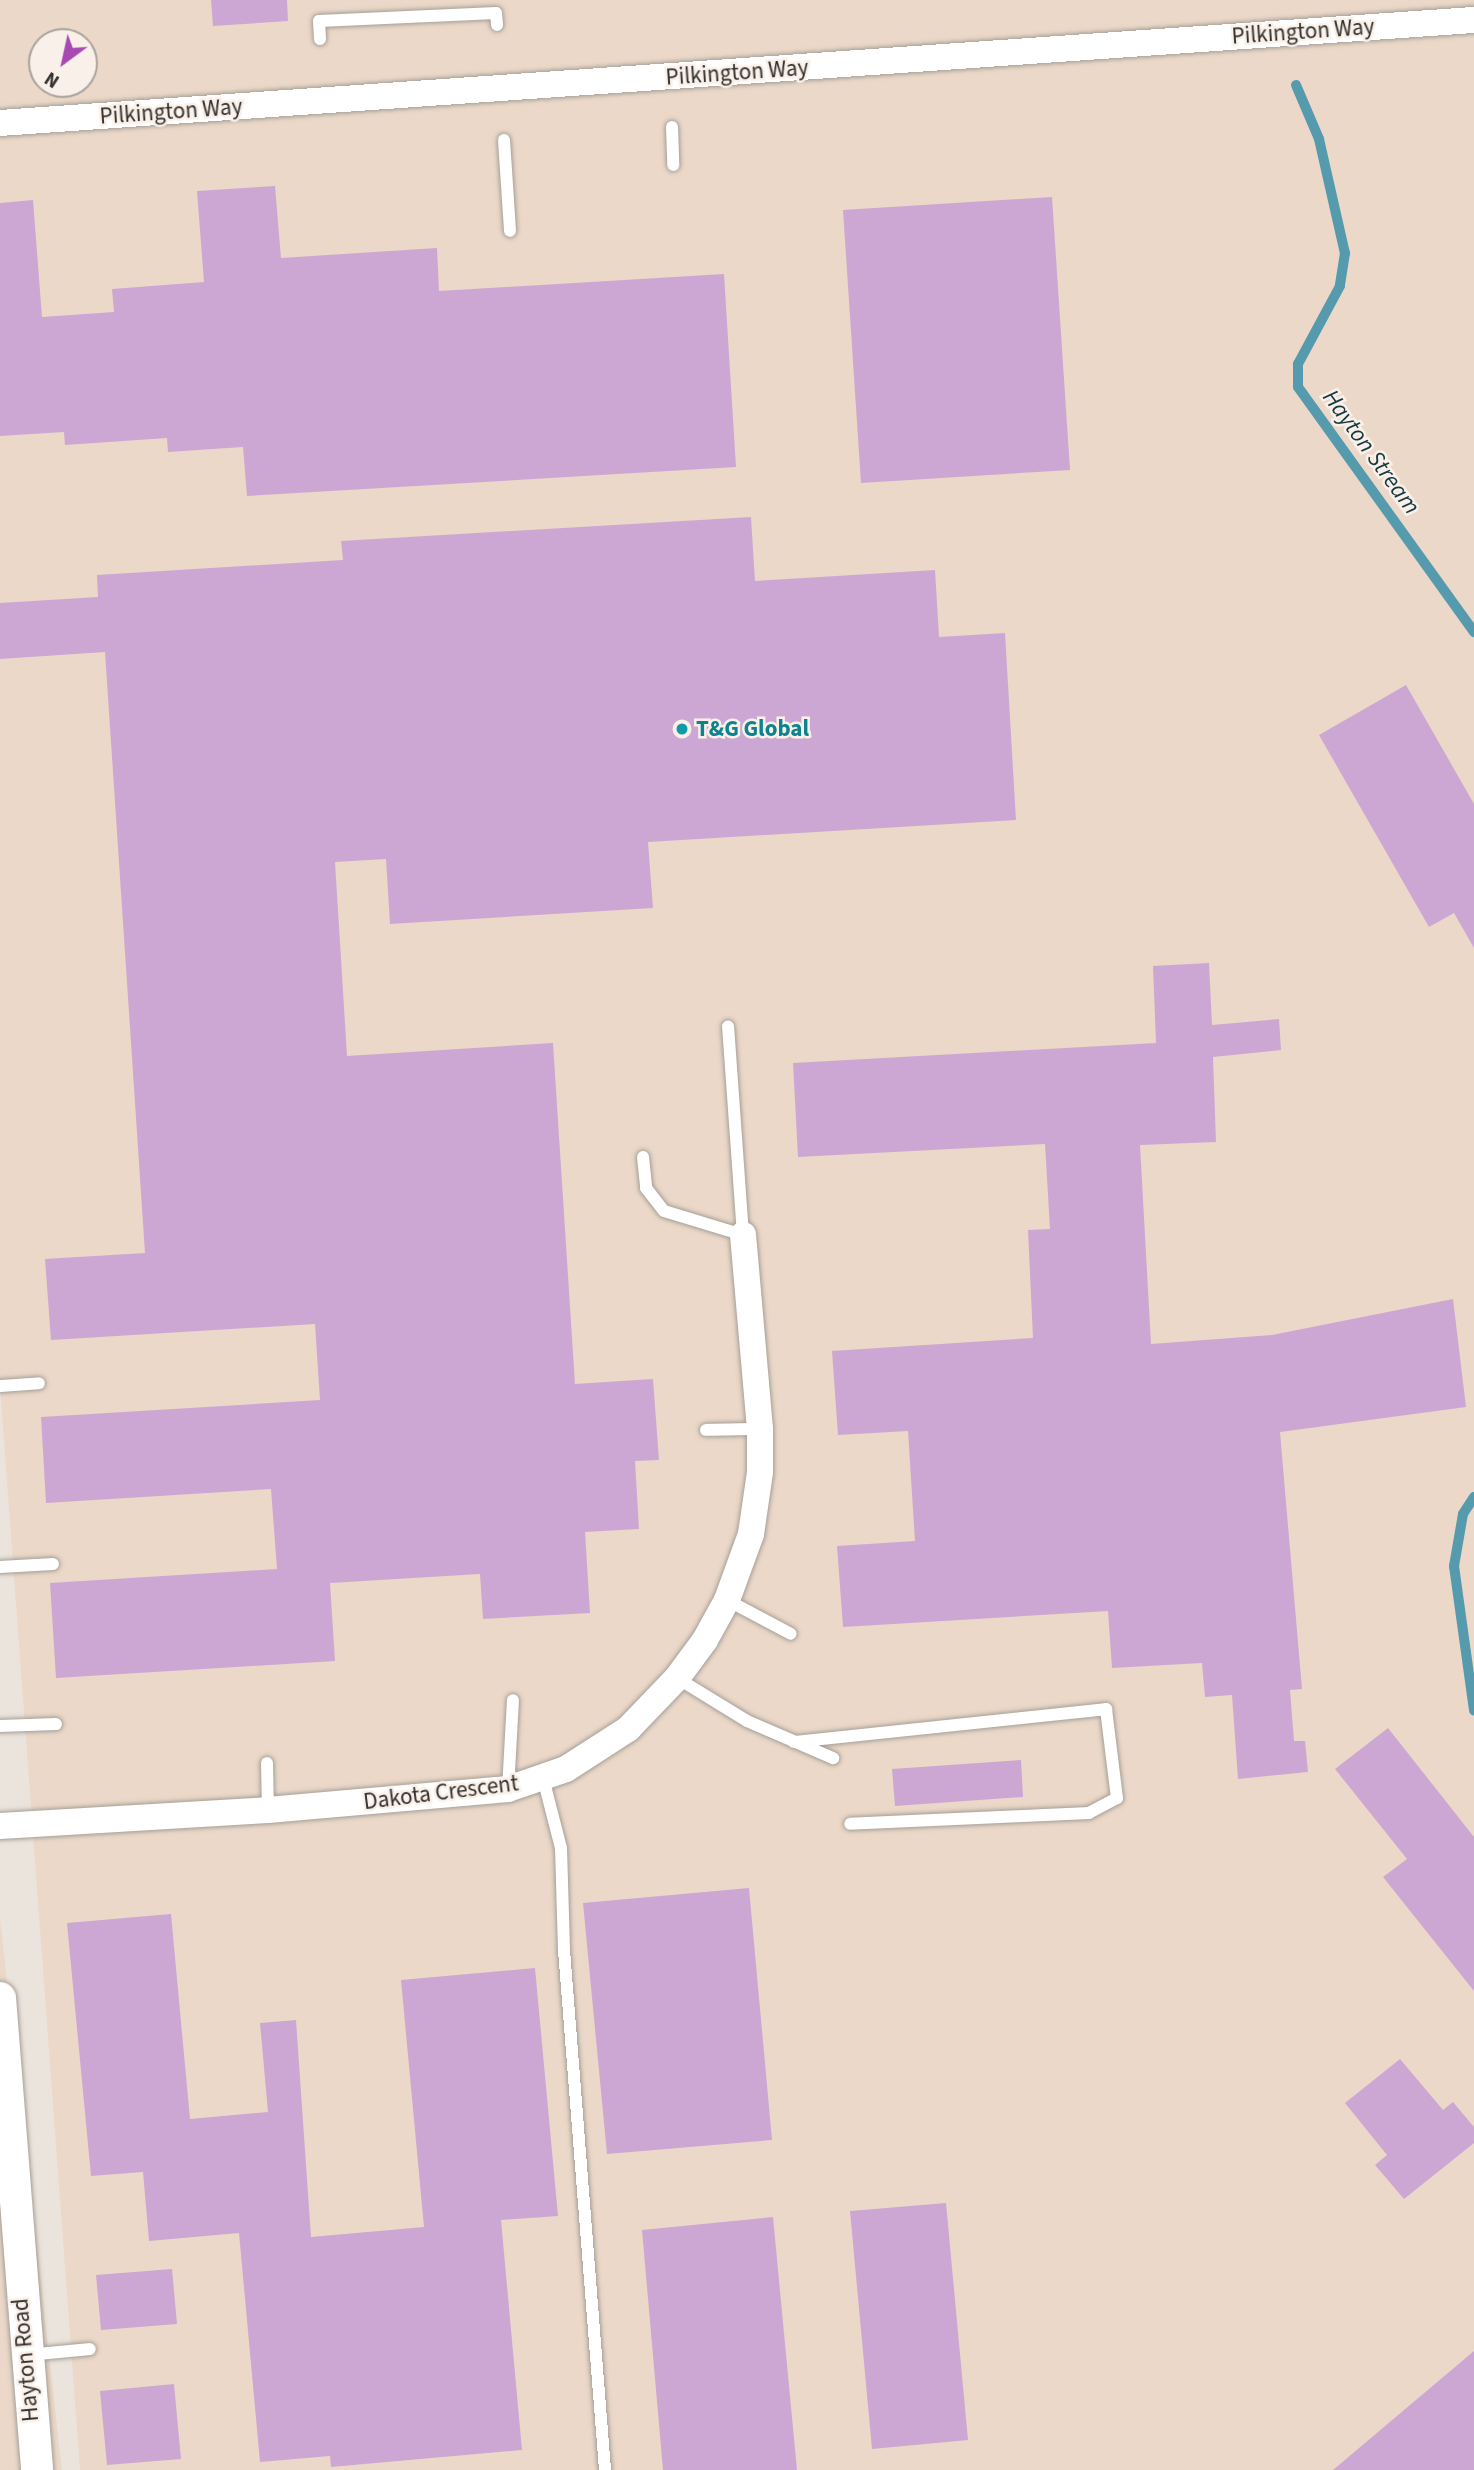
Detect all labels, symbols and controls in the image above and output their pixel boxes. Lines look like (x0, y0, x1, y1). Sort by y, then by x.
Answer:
street label: Pilkington Way (1231, 13, 1375, 51)
north arrow (28, 28, 98, 98)
street label: Pilkington Way (665, 54, 809, 92)
text: N (40, 65, 65, 94)
street label: Pilkington Way (99, 93, 243, 131)
water label: Hayton Stream (1316, 384, 1426, 520)
place label: T&G Global (696, 715, 809, 743)
marker: T&G Global (674, 721, 690, 737)
street label: Dakota Crescent (362, 1770, 520, 1816)
street label: Hayton Road (7, 2297, 45, 2423)

